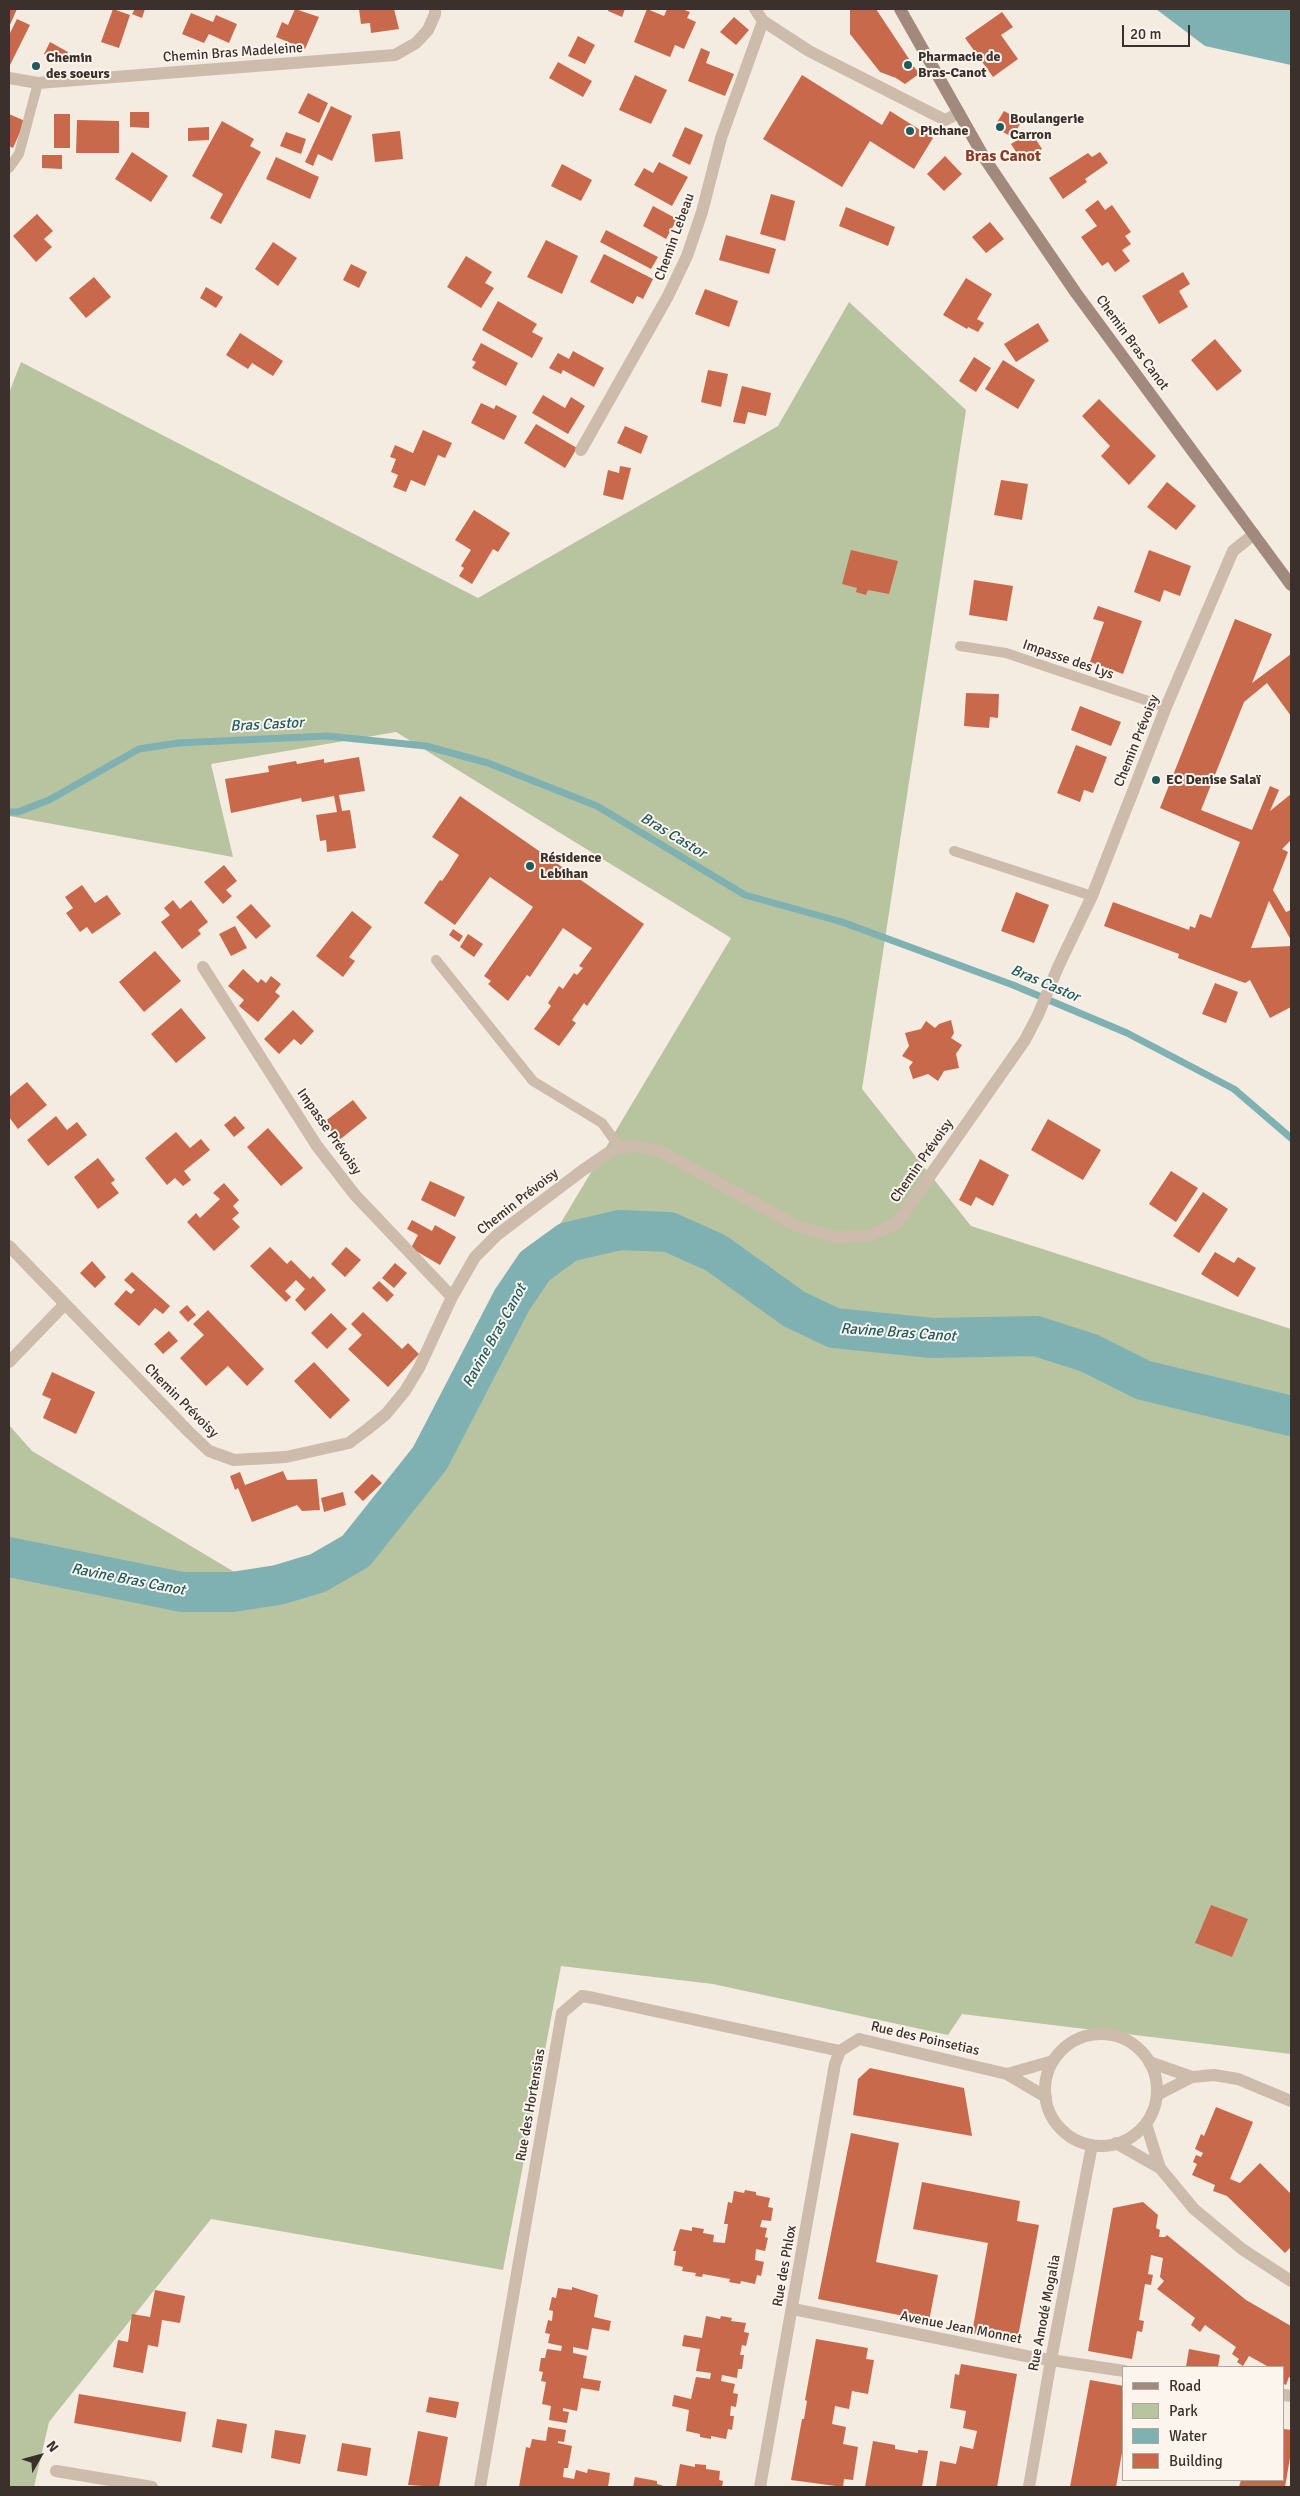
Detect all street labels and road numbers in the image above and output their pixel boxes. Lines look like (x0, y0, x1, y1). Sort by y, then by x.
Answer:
street label: Chemin Bras Madeleine (162, 40, 304, 66)
street label: Chemin Lebeau (651, 191, 699, 283)
street label: Chemin Bras Canot (1092, 292, 1172, 394)
street label: Impasse des Lys (1020, 637, 1116, 683)
street label: Chemin Prévoisy (1111, 692, 1163, 790)
street label: Impasse Prévoisy (293, 1086, 365, 1178)
street label: Chemin Prévoisy (887, 1116, 957, 1206)
street label: Chemin Prévoisy (474, 1165, 562, 1239)
street label: Chemin Prévoisy (140, 1360, 222, 1442)
street label: Rue des Poinsetias (869, 2018, 981, 2060)
street label: Rue des Hortensias (513, 2047, 549, 2163)
street label: Rue des Phlox (770, 2224, 800, 2308)
street label: Rue Amodé Mogalia (1025, 2253, 1065, 2373)
street label: Avenue Jean Monnet (899, 2308, 1023, 2348)

